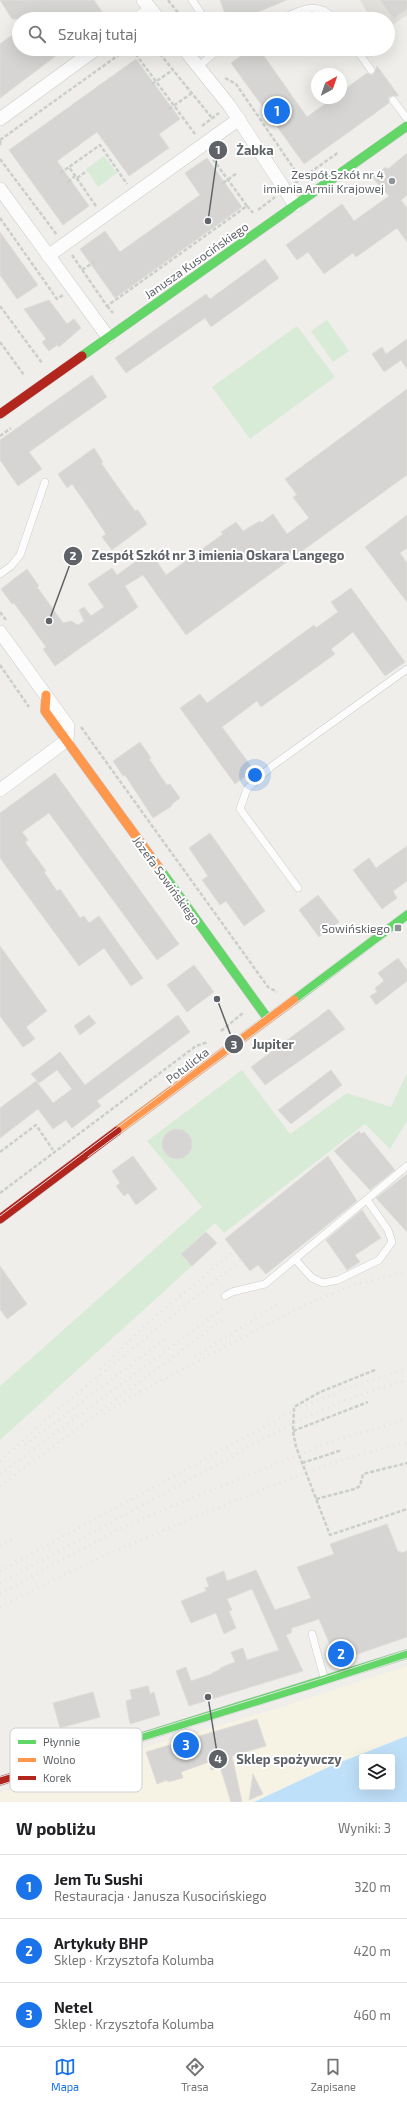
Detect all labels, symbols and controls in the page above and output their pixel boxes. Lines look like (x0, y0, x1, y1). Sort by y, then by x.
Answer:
search box (12, 12, 395, 56)
icon: search (26, 23, 48, 45)
text: Szukaj tutaj (58, 25, 137, 43)
north arrow (311, 68, 347, 104)
pin: 1 (264, 96, 290, 126)
callout: Żabka (208, 138, 282, 163)
text: 1 (215, 142, 221, 156)
text: Żabka (236, 142, 274, 158)
place label: Zespół Szkół nr 4 imienia Armii Krajowej (263, 167, 384, 196)
marker: Zespół Szkół nr 4 imienia Armii Krajowej (387, 176, 397, 186)
street label: Janusza Kusocińskiego (141, 219, 251, 301)
callout: Zespół Szkół nr 3 imienia Oskara Langego (63, 543, 353, 568)
text: Zespół Szkół nr 3 imienia Oskara Langego (92, 547, 345, 563)
text: 2 (70, 548, 77, 562)
your location (245, 765, 265, 785)
street label: Józefa Sowińskiego (130, 833, 204, 927)
place label: Sowińskiego (322, 921, 390, 935)
marker: Sowińskiego (393, 923, 403, 933)
callout: Jupiter (224, 1032, 303, 1057)
text: Jupiter (252, 1036, 295, 1052)
text: 3 (231, 1037, 238, 1051)
street label: Potulicka (163, 1044, 211, 1086)
pin: 2 (328, 1639, 354, 1669)
legend (10, 1728, 142, 1792)
pin: 3 (173, 1730, 199, 1760)
text: Płynnie (43, 1735, 80, 1748)
callout: Sklep spożywczy (208, 1747, 350, 1772)
text: 4 (214, 1751, 222, 1765)
text: Sklep spożywczy (236, 1751, 342, 1767)
text: Wolno (43, 1753, 75, 1766)
map controls (359, 1754, 395, 1790)
button: layers (359, 1754, 395, 1790)
text: Korek (43, 1771, 72, 1784)
text: W pobliżu (16, 1818, 96, 1838)
text: Wyniki: 3 (338, 1820, 391, 1836)
text: Jem Tu Sushi (54, 1870, 143, 1888)
text: 1 (26, 1879, 32, 1895)
text: 320 m (354, 1879, 391, 1895)
text: Restauracja · Janusza Kusocińskiego (54, 1888, 267, 1904)
text: Artykuły BHP (54, 1934, 148, 1952)
text: 2 (25, 1943, 33, 1959)
text: 420 m (354, 1943, 391, 1959)
text: Sklep · Krzysztofa Kolumba (54, 1952, 214, 1968)
text: Netel (54, 1998, 93, 2016)
text: 3 (25, 2007, 33, 2023)
text: 460 m (353, 2007, 391, 2023)
text: Sklep · Krzysztofa Kolumba (54, 2016, 214, 2032)
tab: Mapa (51, 2056, 79, 2093)
tab: Trasa (181, 2056, 209, 2093)
tab: Zapisane (311, 2056, 356, 2093)

